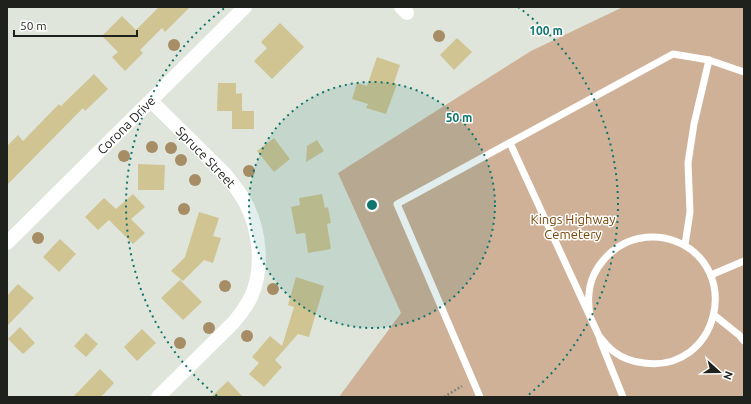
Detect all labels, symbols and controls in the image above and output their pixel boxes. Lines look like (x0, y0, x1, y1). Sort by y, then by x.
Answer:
scale bar (14, 12, 137, 38)
text: 50 m (20, 19, 47, 32)
text: 100 m (529, 24, 563, 37)
street label: Corona Drive (94, 93, 158, 157)
text: 50 m (446, 111, 472, 124)
street label: Spruce Street (173, 124, 239, 190)
centre of rings (365, 198, 379, 212)
park label: Kings Highway Cemetery (531, 212, 615, 241)
north arrow (699, 352, 739, 392)
text: N (721, 370, 735, 382)

